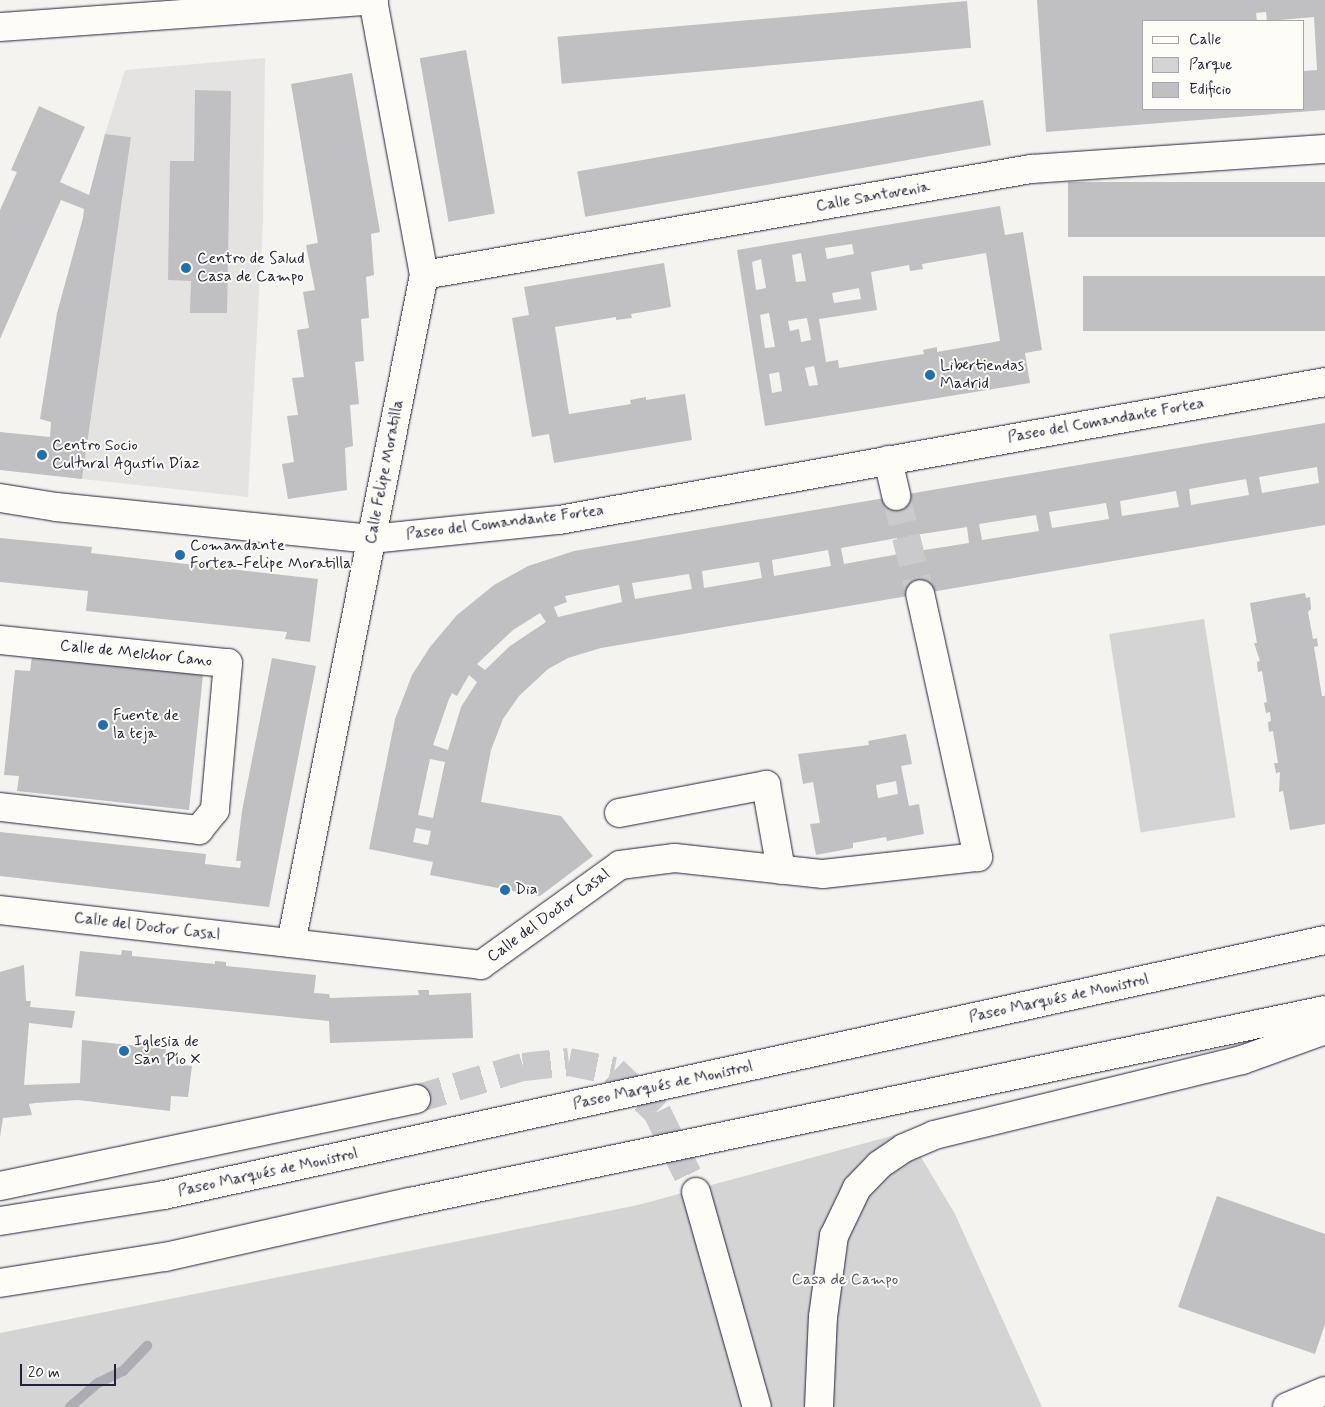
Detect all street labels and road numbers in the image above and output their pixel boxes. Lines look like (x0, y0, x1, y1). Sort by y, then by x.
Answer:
street label: Calle Santovenia (815, 178, 931, 216)
street label: Paseo del Comandante Fortea (1000, 393, 1212, 449)
street label: Calle Felipe Moratilla (362, 400, 408, 544)
street label: Paseo del Comandante Fortea (399, 501, 611, 545)
street label: Calle de Melchor Cano (59, 636, 213, 672)
street label: Calle del Doctor Casal (484, 865, 614, 967)
street label: Calle del Doctor Casal (73, 908, 221, 946)
street label: Paseo Marqués de Monistrol (966, 970, 1152, 1028)
street label: Paseo Marqués de Monistrol (570, 1057, 756, 1115)
street label: Paseo Marqués de Monistrol (175, 1144, 361, 1202)

